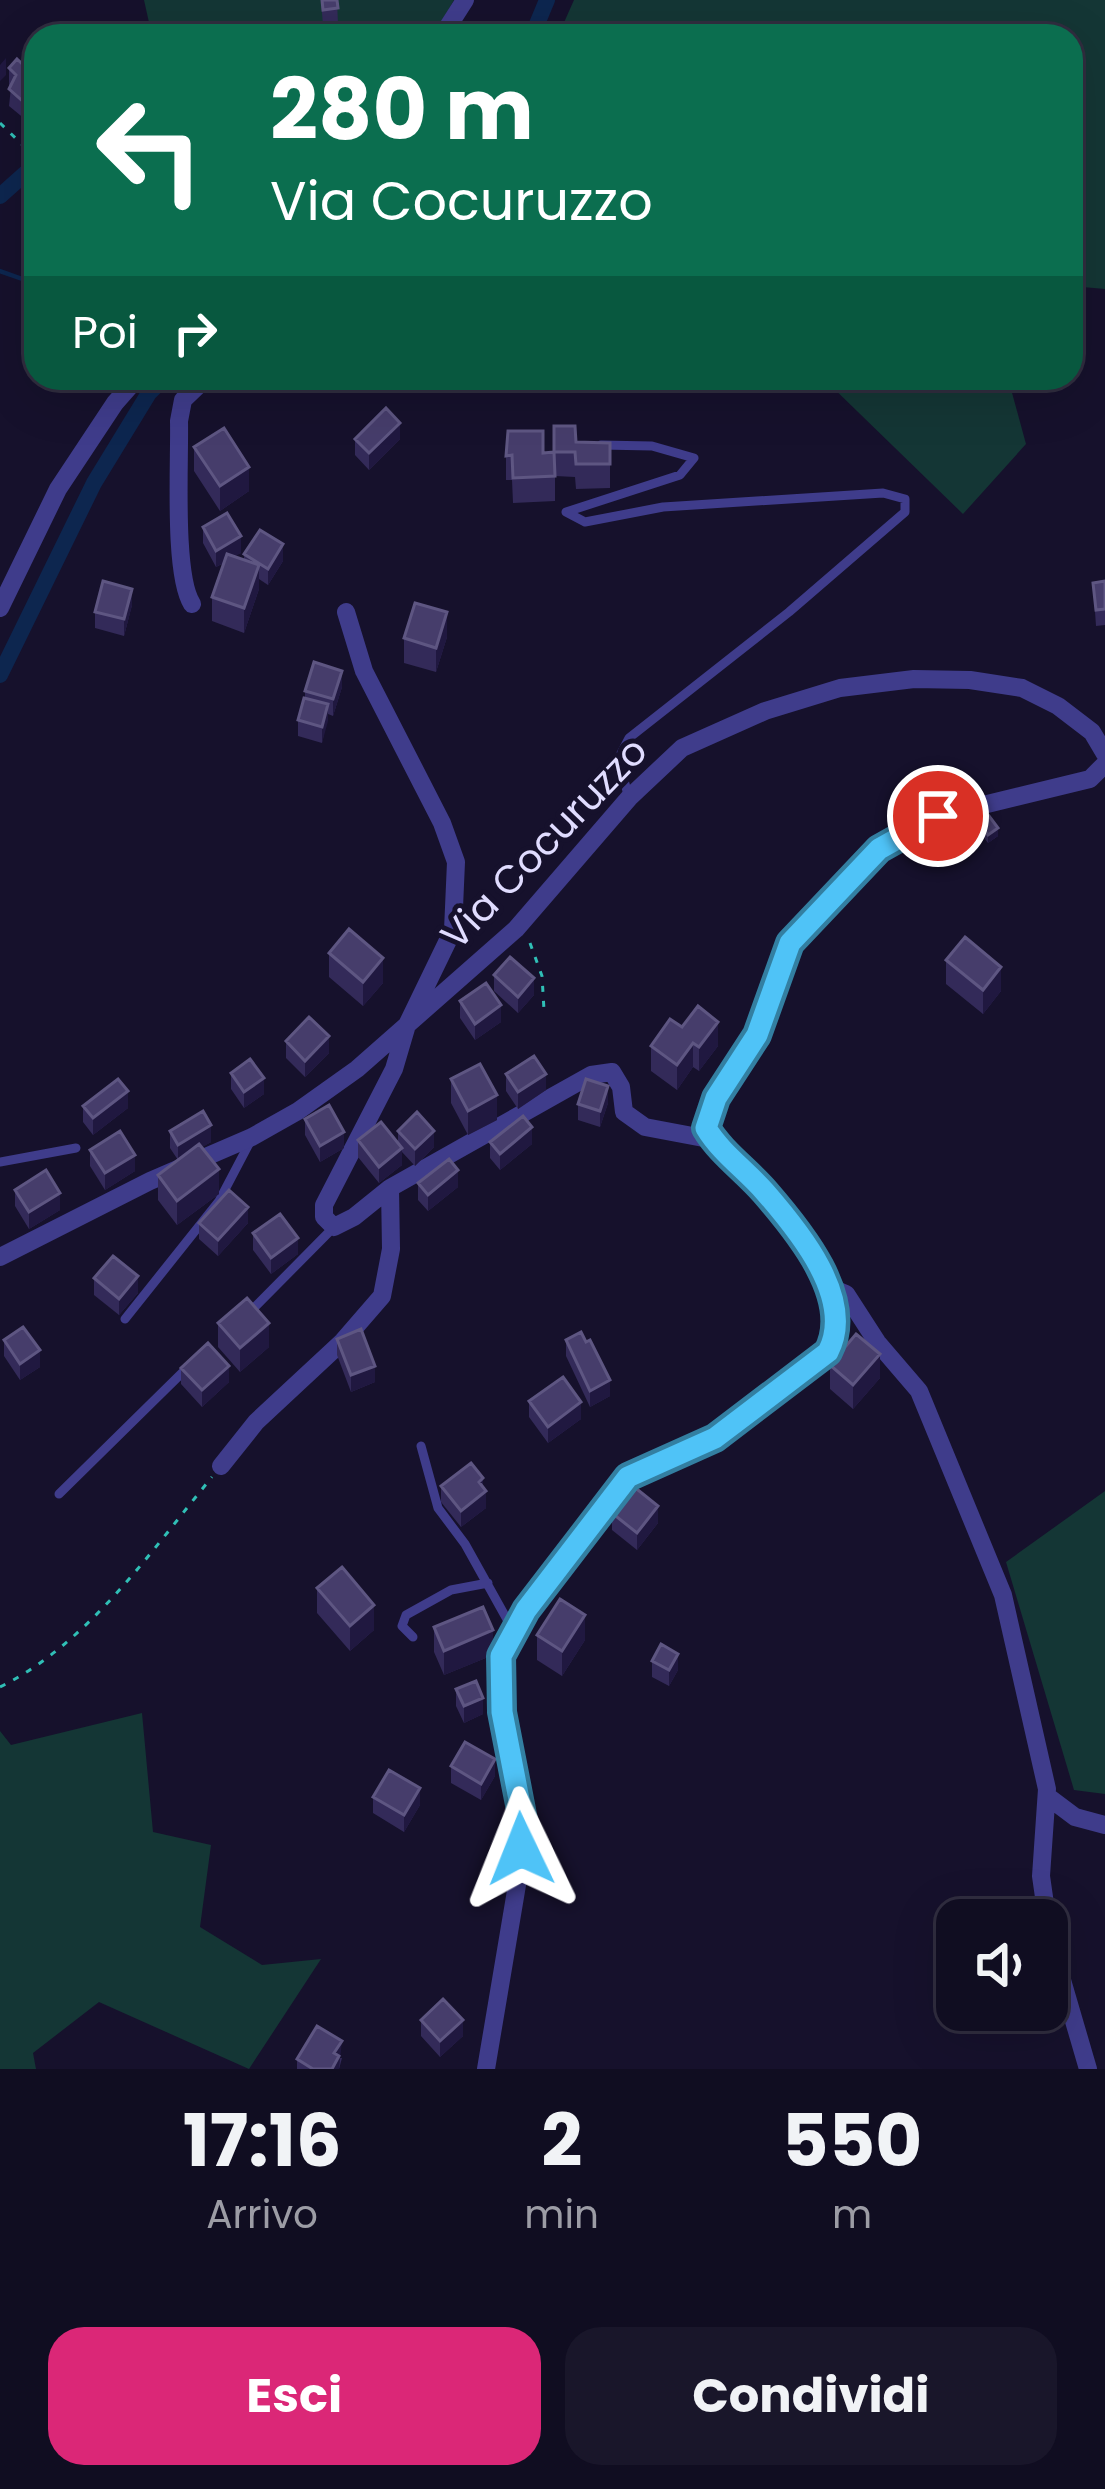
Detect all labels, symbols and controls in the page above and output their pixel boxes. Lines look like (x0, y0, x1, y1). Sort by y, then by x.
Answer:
text: 280 m (270, 51, 534, 168)
icon: left (72, 72, 228, 228)
text: Via Cocuruzzo (270, 163, 653, 239)
icon: right (162, 300, 228, 366)
text: Poi (72, 301, 138, 364)
street label: Via Cocuruzzo (428, 724, 660, 962)
pin (887, 765, 989, 867)
icon: arrive (905, 783, 971, 849)
position arrow (458, 1786, 584, 1912)
map controls (936, 1899, 1068, 2031)
button: sound (936, 1899, 1068, 2031)
text: 17:16 (183, 2090, 342, 2191)
text: 2 (541, 2090, 582, 2191)
text: 550 (782, 2090, 922, 2191)
text: Arrivo (206, 2187, 318, 2242)
text: min (524, 2187, 599, 2242)
text: m (832, 2187, 872, 2242)
button: Esci (48, 2327, 541, 2465)
button: Condividi (565, 2327, 1057, 2465)

